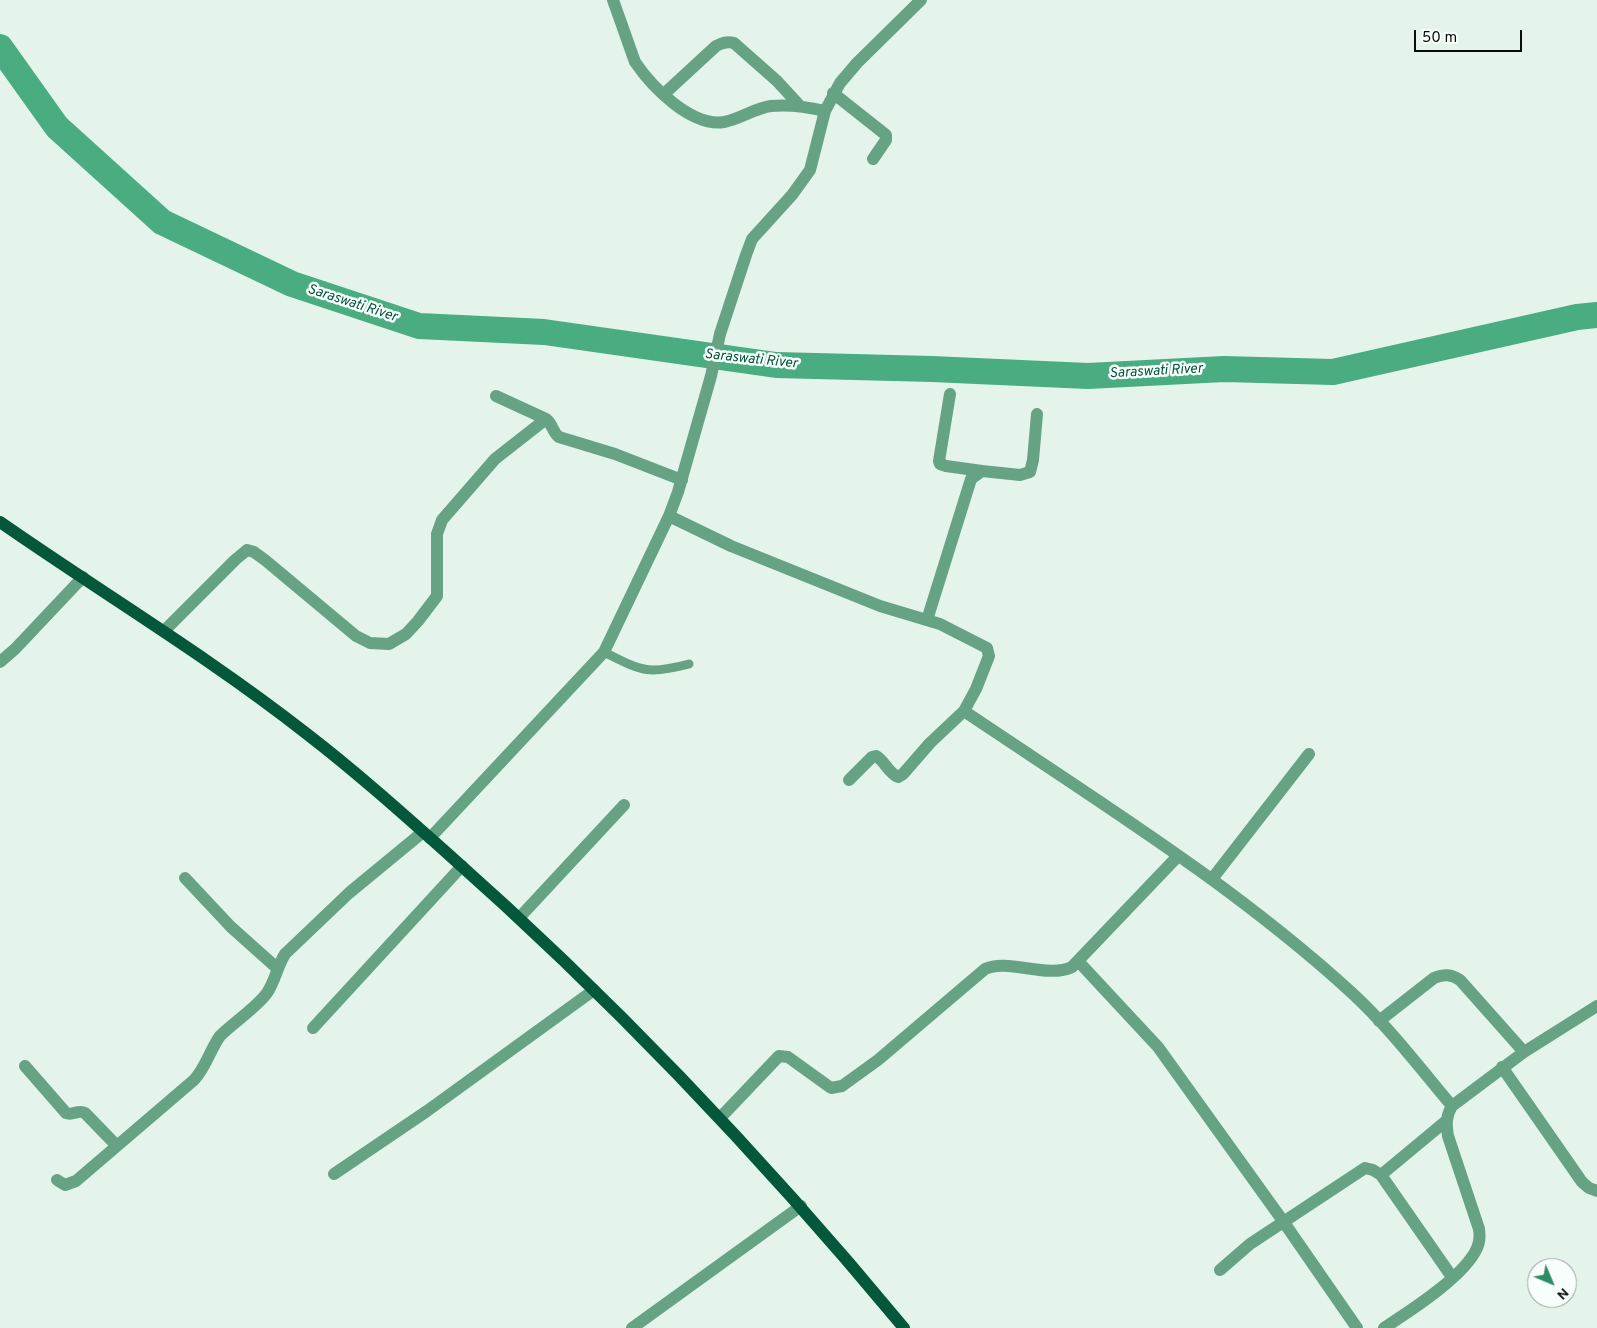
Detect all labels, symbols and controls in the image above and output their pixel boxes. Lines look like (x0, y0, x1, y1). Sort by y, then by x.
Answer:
scale bar (1417, 20, 1524, 52)
text: 50 m (1422, 29, 1457, 48)
water label: Saraswati River (305, 282, 399, 326)
water label: Saraswati River (704, 347, 798, 373)
water label: Saraswati River (1109, 361, 1203, 383)
north arrow (1527, 1258, 1577, 1308)
text: N (1553, 1284, 1572, 1303)

